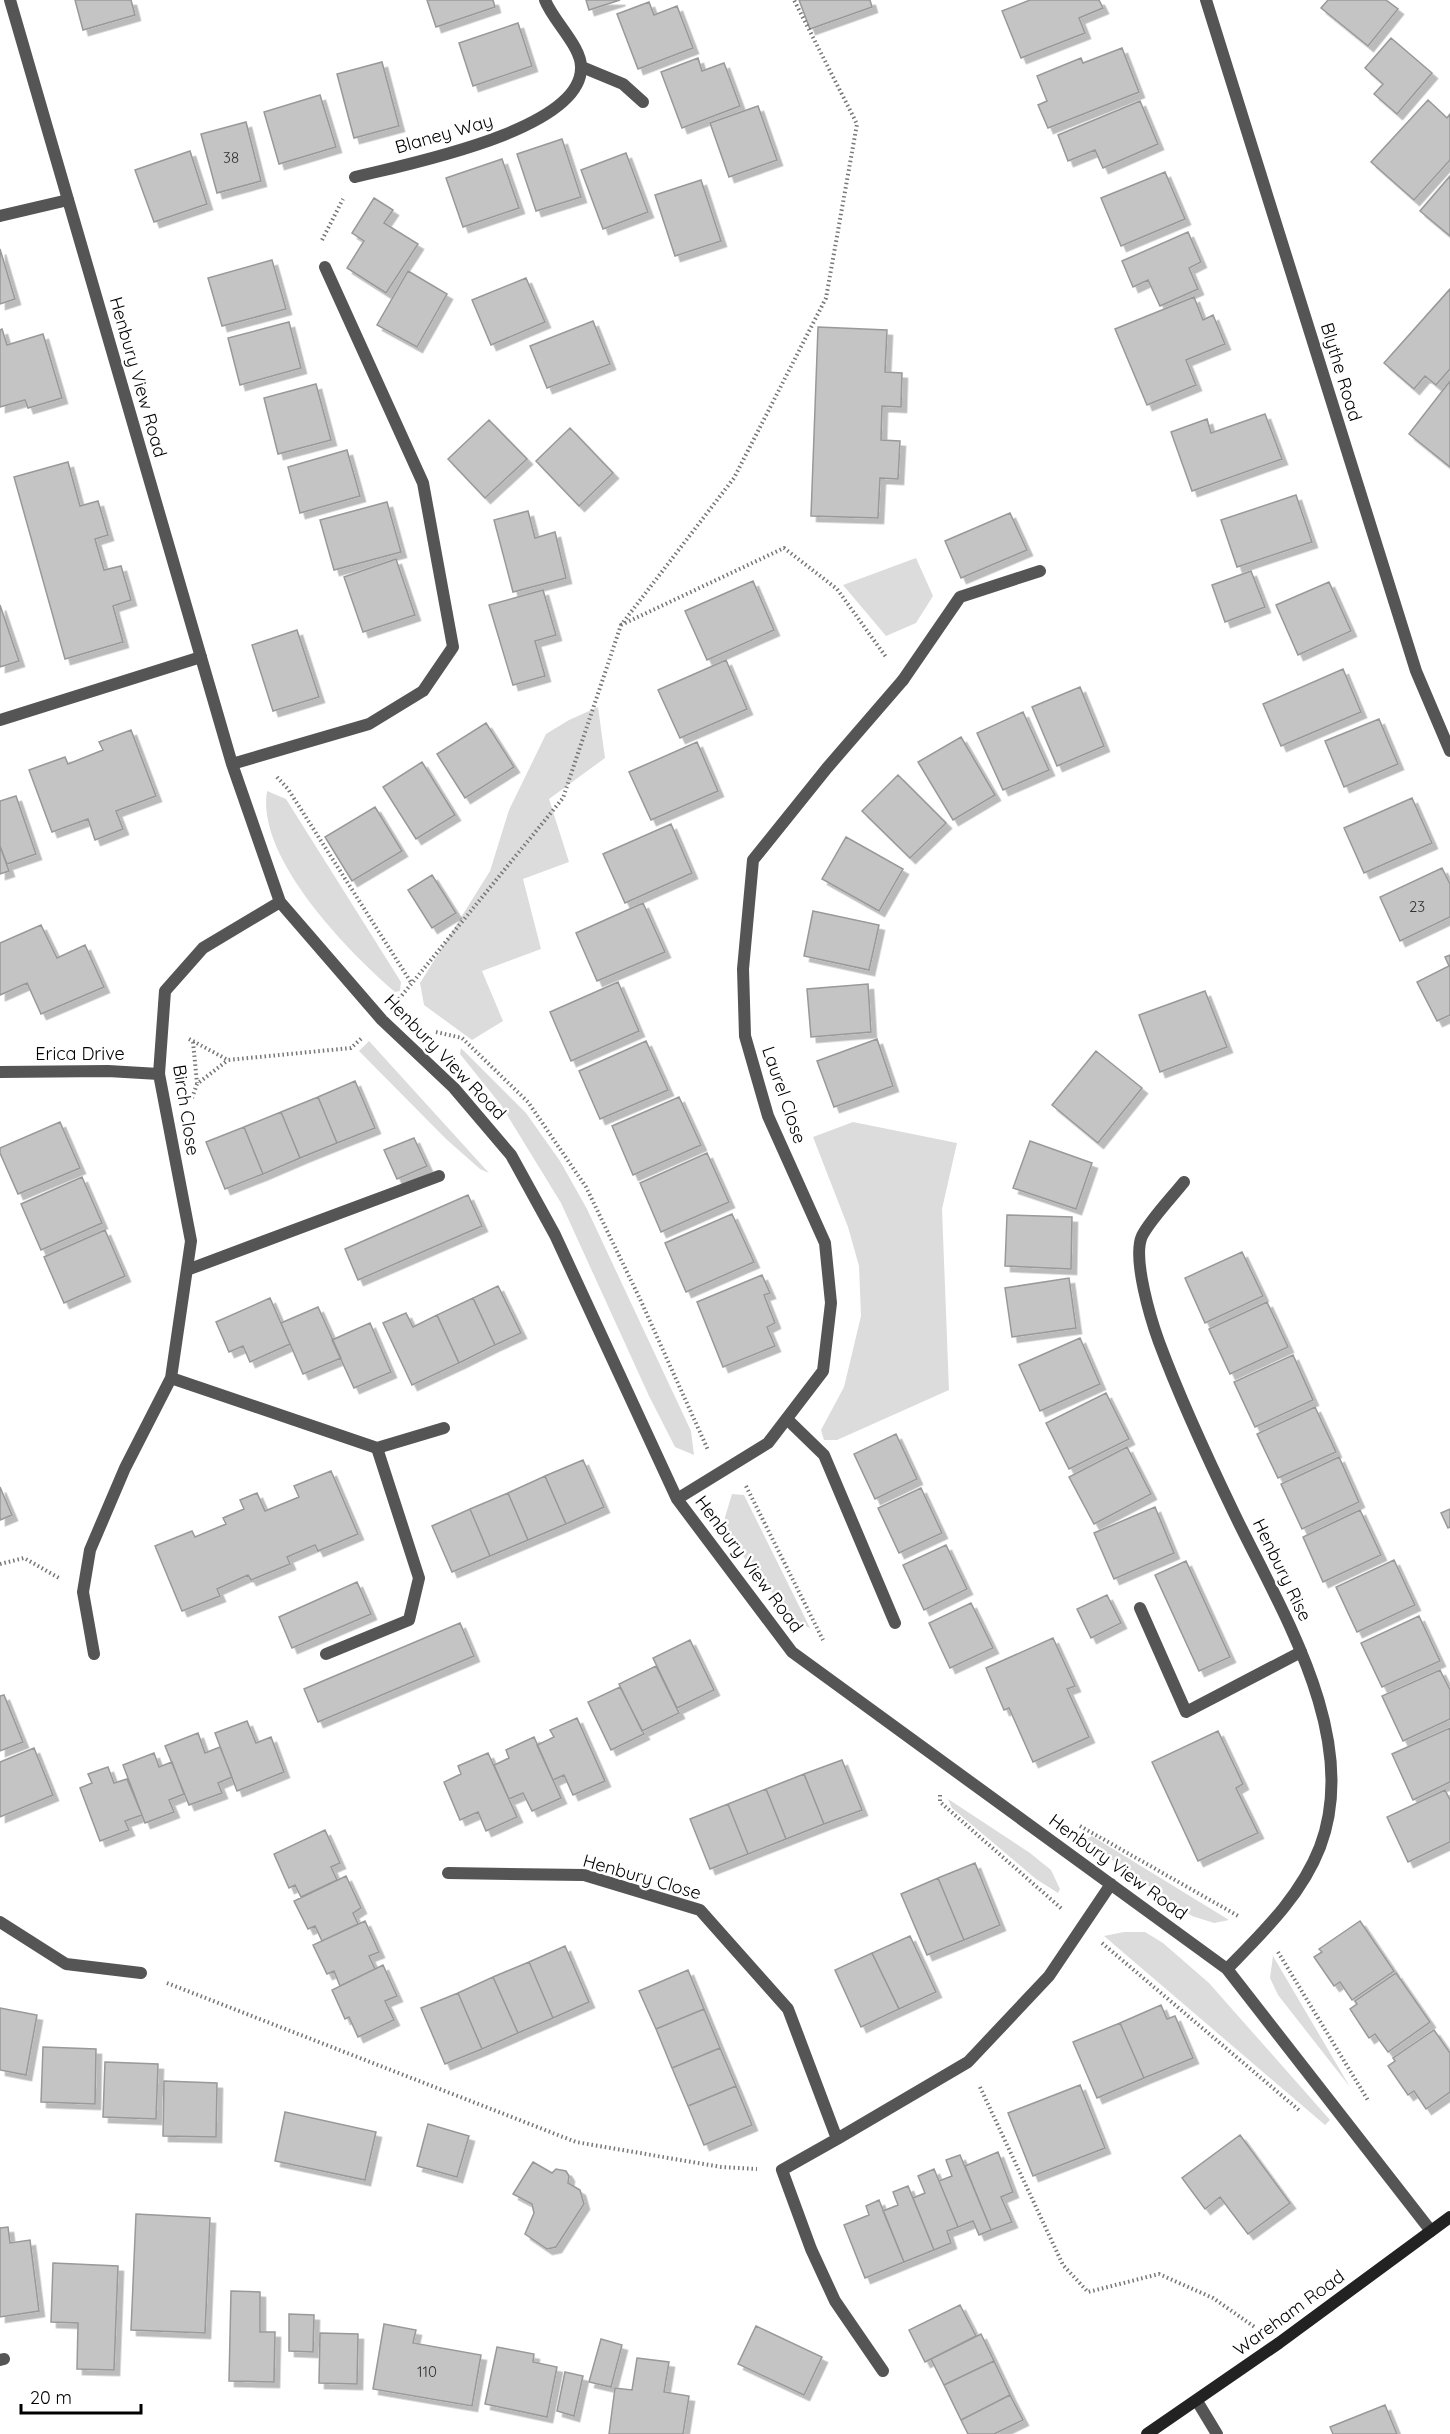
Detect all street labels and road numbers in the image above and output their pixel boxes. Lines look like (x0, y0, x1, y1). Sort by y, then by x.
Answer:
street label: Blaney Way (392, 109, 495, 158)
street label: Henbury View Road (105, 294, 172, 460)
street label: Blythe Road (1316, 320, 1367, 424)
street label: Henbury View Road (379, 989, 511, 1124)
street label: Erica Drive (35, 1042, 125, 1065)
street label: Laurel Close (757, 1043, 812, 1147)
street label: Birch Close (168, 1063, 205, 1157)
street label: Henbury View Road (690, 1491, 808, 1637)
street label: Henbury Rise (1248, 1515, 1317, 1625)
street label: Henbury View Road (1044, 1809, 1192, 1925)
street label: Henbury Close (580, 1849, 704, 1904)
street label: Wareham Road (1229, 2265, 1349, 2361)

